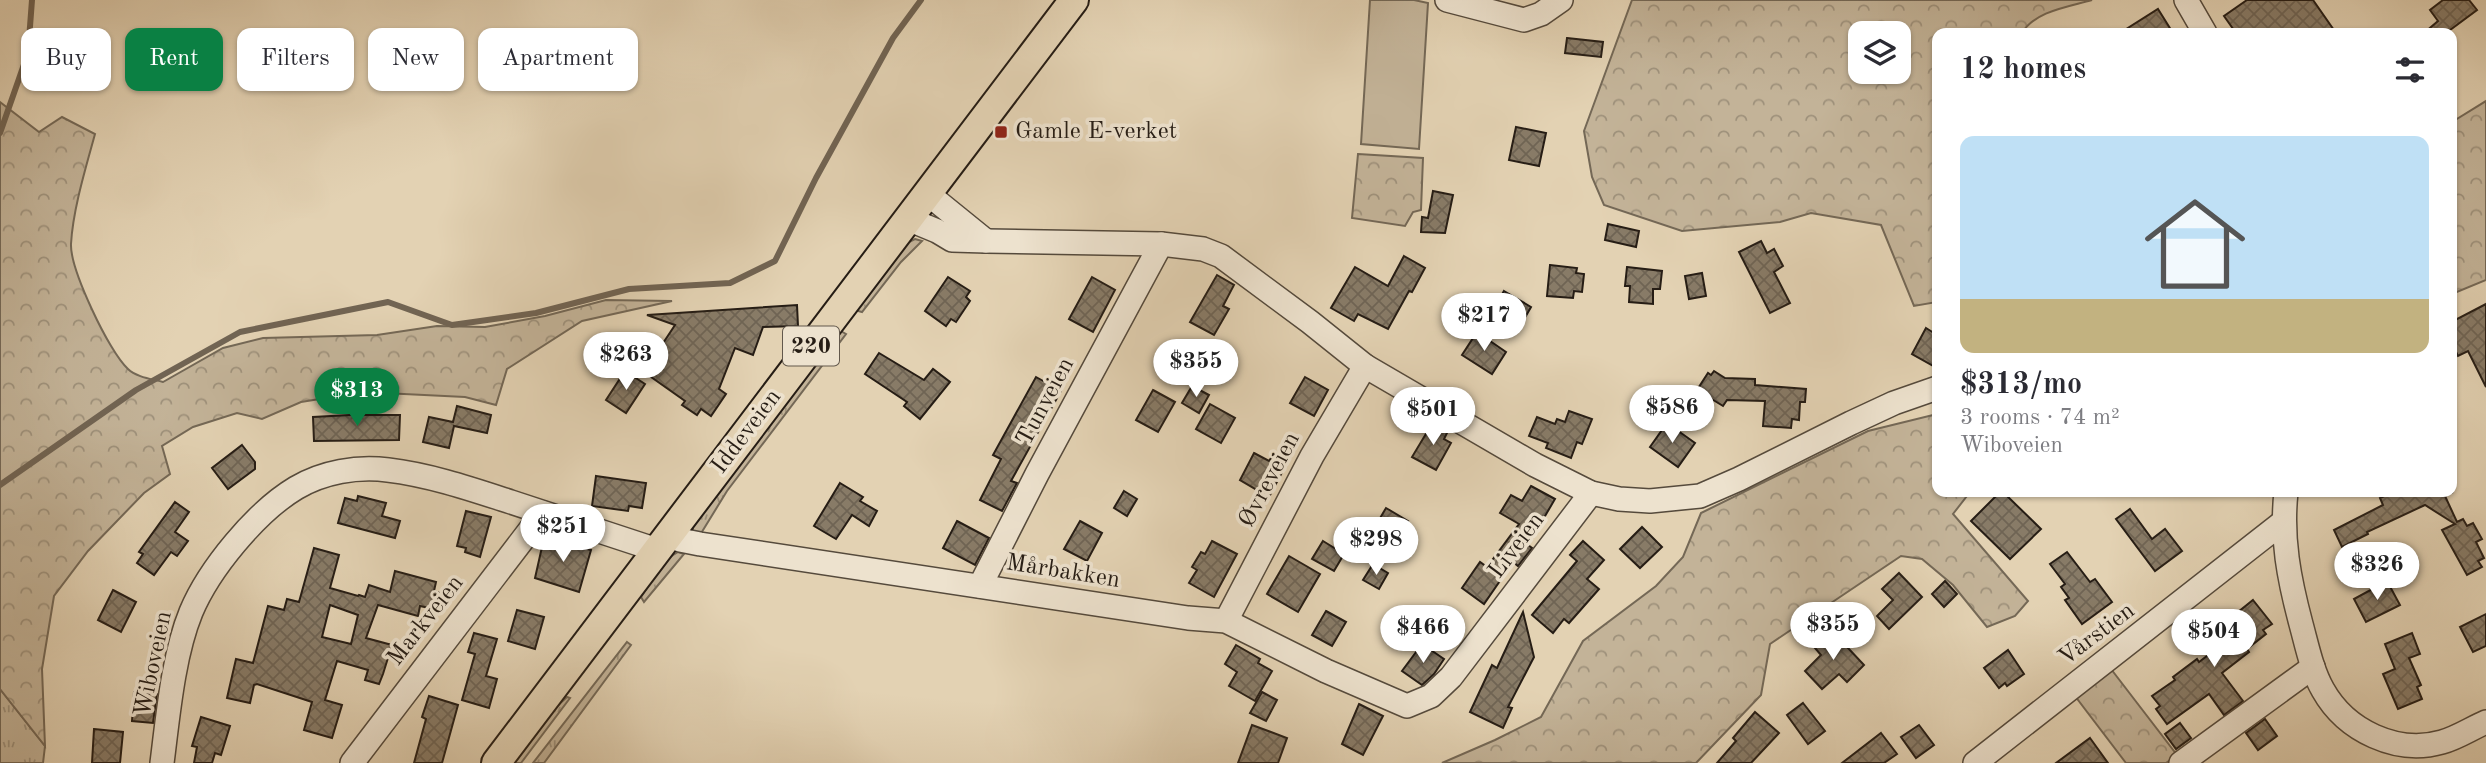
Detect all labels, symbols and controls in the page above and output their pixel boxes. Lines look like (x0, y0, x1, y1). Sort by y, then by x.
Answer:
map controls (1848, 21, 1911, 84)
button: layers (1848, 21, 1911, 84)
chip: Buy (21, 28, 111, 91)
chip: Rent (125, 28, 223, 91)
chip: Filters (237, 28, 354, 91)
chip: New (368, 28, 464, 91)
chip: Apartment (478, 28, 638, 91)
icon: filters (2391, 51, 2429, 89)
text: 12 homes (1960, 55, 2086, 85)
place label: Gamle E-verket (1015, 120, 1177, 144)
marker: Gamle E-verket (993, 124, 1009, 140)
icon: home (2132, 181, 2258, 307)
pin: $217 (1443, 294, 1525, 353)
text: $217 (1457, 304, 1511, 327)
road number: 220 (783, 326, 839, 366)
pin: $263 (585, 332, 667, 392)
pin: $355 (1155, 340, 1237, 399)
text: $263 (599, 343, 653, 366)
text: $355 (1169, 350, 1223, 373)
street label: Tunveien (1013, 354, 1079, 450)
pin: $313 (316, 368, 398, 428)
text: $313/mo (1960, 370, 2082, 400)
text: $313 (330, 379, 384, 402)
street label: Iddeveien (708, 385, 786, 479)
pin: $586 (1631, 386, 1713, 445)
pin: $501 (1392, 388, 1474, 447)
text: $586 (1645, 396, 1699, 419)
text: $501 (1406, 398, 1460, 421)
text: 3 rooms · 74 m² (1960, 406, 2120, 429)
street label: Øvreveien (1235, 429, 1305, 531)
text: Wiboveien (1960, 434, 2063, 457)
pin: $251 (522, 504, 604, 564)
street label: Liveien (1485, 509, 1549, 583)
text: $251 (536, 515, 590, 538)
pin: $298 (1335, 518, 1417, 577)
text: $298 (1349, 528, 1403, 551)
pin: $326 (2336, 542, 2418, 602)
street label: Mårbakken (1004, 551, 1122, 593)
text: $326 (2350, 553, 2404, 576)
street label: Markveien (383, 571, 469, 671)
street label: Vårstien (2055, 599, 2139, 671)
pin: $355 (1792, 602, 1874, 662)
pin: $466 (1382, 606, 1464, 665)
street label: Wiboveien (131, 609, 177, 719)
pin: $504 (2173, 610, 2255, 669)
text: $355 (1806, 613, 1860, 636)
text: $466 (1396, 616, 1450, 639)
text: $504 (2187, 620, 2241, 643)

